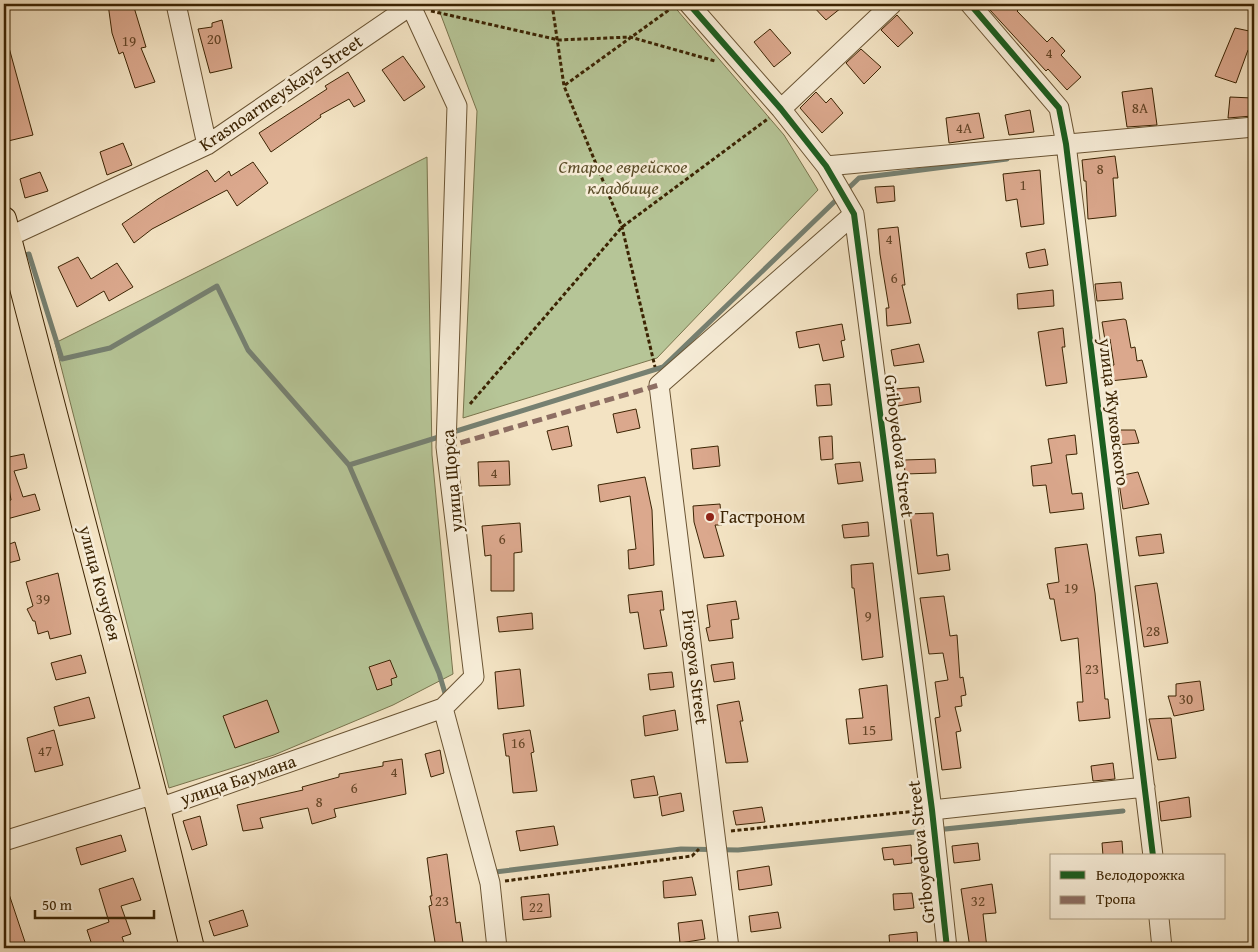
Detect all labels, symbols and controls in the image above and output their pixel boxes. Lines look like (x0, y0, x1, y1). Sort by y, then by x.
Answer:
street label: Krasnoarmeyskaya Street (193, 27, 369, 158)
house number: 20 (207, 28, 221, 49)
house number: 19 (122, 30, 136, 51)
house number: 4 (1045, 42, 1053, 63)
house number: 8А (1132, 97, 1148, 118)
house number: 4А (956, 117, 972, 138)
park label: Старое еврейское кладбище (559, 153, 687, 201)
house number: 8 (1096, 158, 1104, 179)
house number: 1 (1019, 174, 1027, 195)
house number: 4 (885, 228, 893, 249)
house number: 6 (890, 267, 898, 288)
street label: улица Жуковского (1092, 336, 1137, 487)
street label: Griboyedova Street (877, 373, 922, 520)
street label: улица Щорса (434, 428, 470, 535)
house number: 4 (490, 462, 498, 483)
place label: Гастроном (720, 503, 805, 530)
marker: Гастроном (704, 511, 716, 523)
street label: улица Кочубея (72, 521, 129, 644)
house number: 6 (498, 528, 506, 549)
house number: 19 (1064, 577, 1078, 598)
house number: 39 (36, 588, 50, 609)
house number: 9 (864, 605, 872, 626)
street label: Pirogova Street (675, 608, 716, 727)
house number: 28 (1146, 620, 1160, 641)
house number: 23 (1085, 658, 1099, 679)
house number: 30 (1179, 688, 1193, 709)
house number: 15 (862, 719, 876, 740)
house number: 16 (511, 732, 525, 753)
house number: 47 (38, 740, 52, 761)
street label: улица Баумана (175, 747, 300, 812)
house number: 4 (390, 761, 398, 782)
house number: 6 (350, 777, 358, 798)
street label: Griboyedova Street (900, 779, 941, 925)
house number: 8 (315, 791, 323, 812)
legend (1050, 854, 1226, 920)
text: Велодорожка (1096, 864, 1186, 885)
scale bar (35, 887, 154, 919)
text: Тропа (1096, 888, 1137, 909)
house number: 23 (435, 890, 449, 911)
house number: 32 (971, 890, 985, 911)
text: 50 m (42, 894, 73, 915)
house number: 22 (529, 896, 543, 917)

